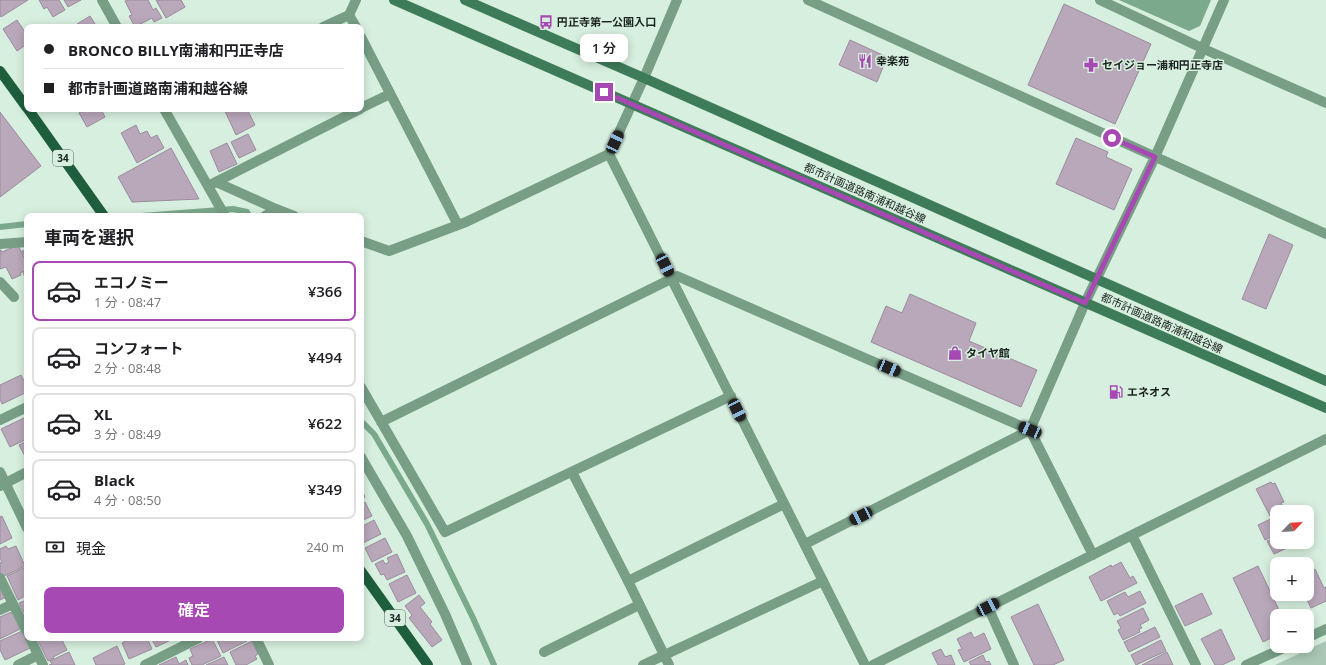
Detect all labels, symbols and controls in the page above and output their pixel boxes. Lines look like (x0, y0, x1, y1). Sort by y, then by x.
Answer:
bus stop icon: 円正寺第一公園入口 (538, 14, 554, 30)
place label: 円正寺第一公園入口 (557, 14, 656, 29)
callout: 1 分 (580, 34, 628, 62)
text: 1 分 (592, 39, 616, 57)
text: BRONCO BILLY南浦和円正寺店 (68, 40, 284, 60)
restaurant icon: 幸楽苑 (857, 53, 873, 69)
place label: 幸楽苑 (876, 53, 909, 68)
pharmacy icon: セイジョー浦和円正寺店 (1083, 57, 1099, 73)
place label: セイジョー浦和円正寺店 (1102, 57, 1223, 72)
text: 都市計画道路南浦和越谷線 (68, 78, 248, 98)
route end (595, 83, 613, 101)
car (604, 129, 626, 155)
route start (1103, 129, 1121, 147)
road number: 34 (53, 150, 73, 166)
street label: 都市計画道路南浦和越谷線 (802, 159, 929, 226)
text: 車両を選択 (44, 225, 134, 249)
car (654, 252, 676, 278)
text: エコノミー (94, 272, 169, 292)
icon: car (46, 273, 82, 309)
text: ¥366 (308, 281, 342, 301)
street label: 都市計画道路南浦和越谷線 (1099, 289, 1226, 356)
text: 1 分 · 08:47 (94, 293, 161, 311)
text: コンフォート (94, 338, 184, 358)
icon: car (46, 339, 82, 375)
shop icon: タイヤ館 (947, 345, 963, 361)
place label: タイヤ館 (966, 345, 1010, 360)
text: ¥494 (308, 347, 342, 367)
car (876, 358, 902, 378)
text: 2 分 · 08:48 (94, 359, 161, 377)
fuel station icon: エネオス (1108, 384, 1124, 400)
place label: エネオス (1127, 384, 1171, 399)
car (726, 397, 748, 423)
text: XL (94, 404, 112, 424)
icon: car (46, 405, 82, 441)
text: ¥622 (308, 413, 342, 433)
car (1017, 420, 1043, 440)
text: 3 分 · 08:49 (94, 425, 161, 443)
text: Black (94, 470, 135, 490)
icon: car (46, 471, 82, 507)
text: ¥349 (308, 479, 342, 499)
text: 4 分 · 08:50 (94, 491, 161, 509)
car (848, 505, 874, 527)
north arrow (1270, 505, 1314, 549)
map controls (1270, 505, 1314, 653)
icon: cash (44, 536, 66, 558)
text: 現金 (76, 538, 106, 558)
text: 240 m (306, 538, 344, 556)
button: + (1270, 557, 1314, 601)
button: 確定 (44, 587, 344, 633)
car (975, 596, 1001, 618)
button: − (1270, 609, 1314, 653)
road number: 34 (385, 610, 405, 626)

